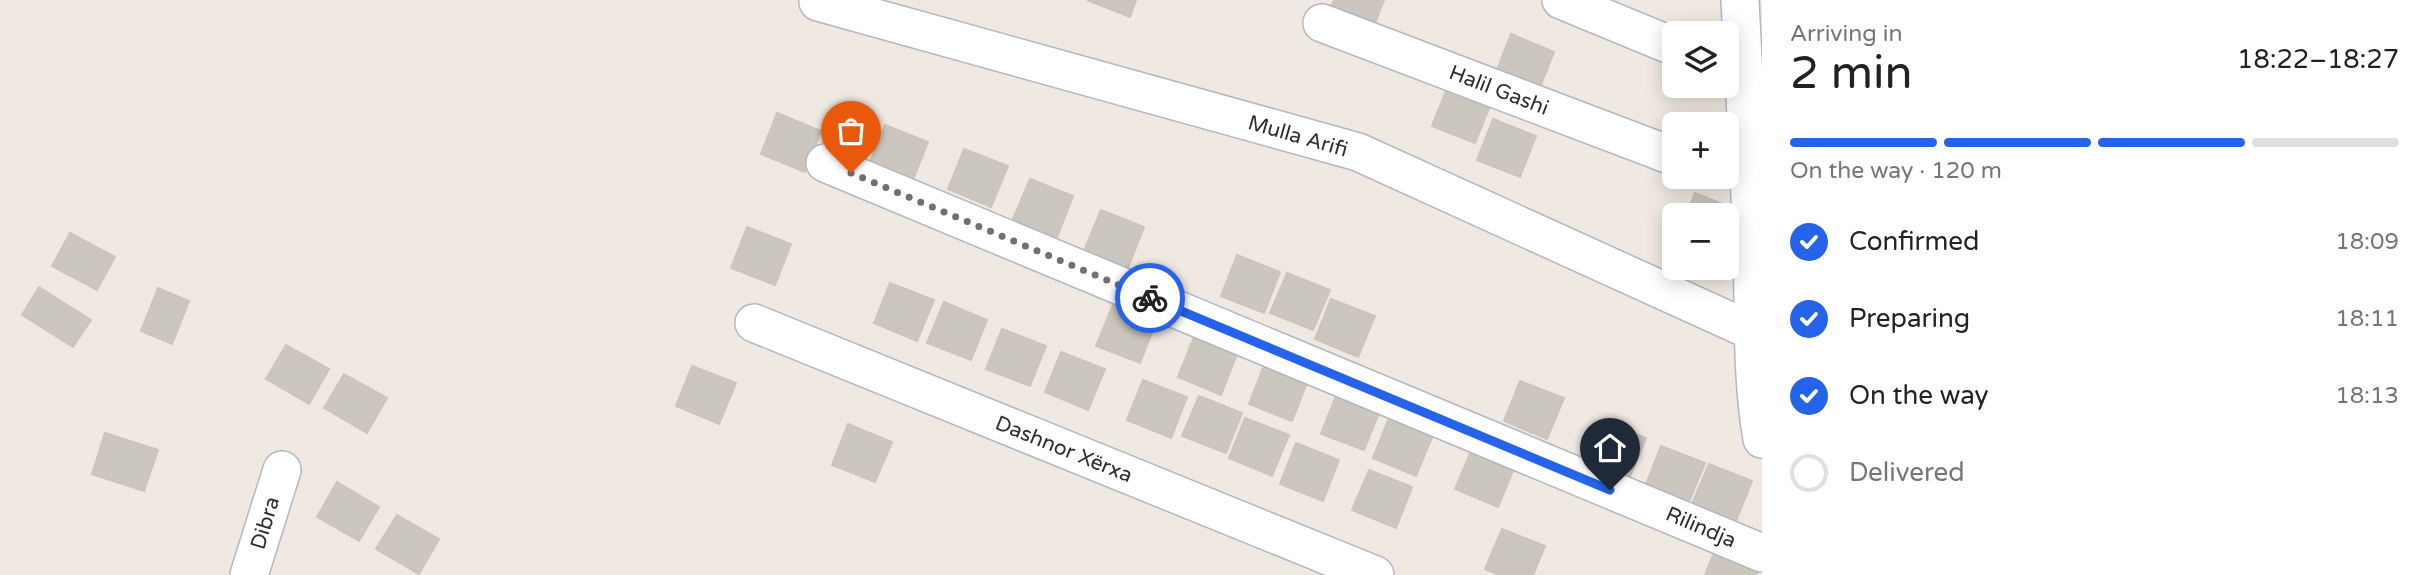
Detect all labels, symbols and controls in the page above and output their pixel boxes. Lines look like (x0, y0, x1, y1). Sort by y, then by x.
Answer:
text: Arriving in (1790, 20, 1903, 48)
map controls (1662, 21, 1739, 280)
button: layers (1662, 21, 1739, 98)
text: 18:22–18:27 (2237, 44, 2399, 75)
text: 2 min (1790, 46, 1913, 101)
street label: Halil Gashi (1446, 60, 1552, 121)
pin (821, 101, 881, 173)
street label: Mulla Arifi (1245, 110, 1351, 163)
icon: bag (832, 112, 870, 150)
button: + (1662, 112, 1739, 189)
text: On the way · 120 m (1790, 157, 2002, 185)
button: − (1662, 203, 1739, 280)
icon: check (1790, 223, 1828, 261)
text: Confirmed (1849, 226, 1979, 257)
text: 18:09 (2335, 228, 2399, 256)
courier (1115, 263, 1185, 333)
icon: bike (1131, 279, 1169, 317)
icon: check (1790, 300, 1828, 338)
text: Preparing (1849, 303, 1970, 334)
text: 18:11 (2335, 305, 2399, 333)
icon: check (1790, 377, 1828, 415)
text: On the way (1849, 380, 1989, 411)
text: 18:13 (2335, 382, 2399, 410)
street label: Dashnor Xërxa (992, 411, 1136, 488)
pin (1580, 418, 1640, 490)
icon: home (1591, 429, 1629, 467)
text: Delivered (1849, 457, 1965, 488)
street label: Dibra (246, 494, 285, 553)
street label: Rilindja (1662, 502, 1740, 553)

